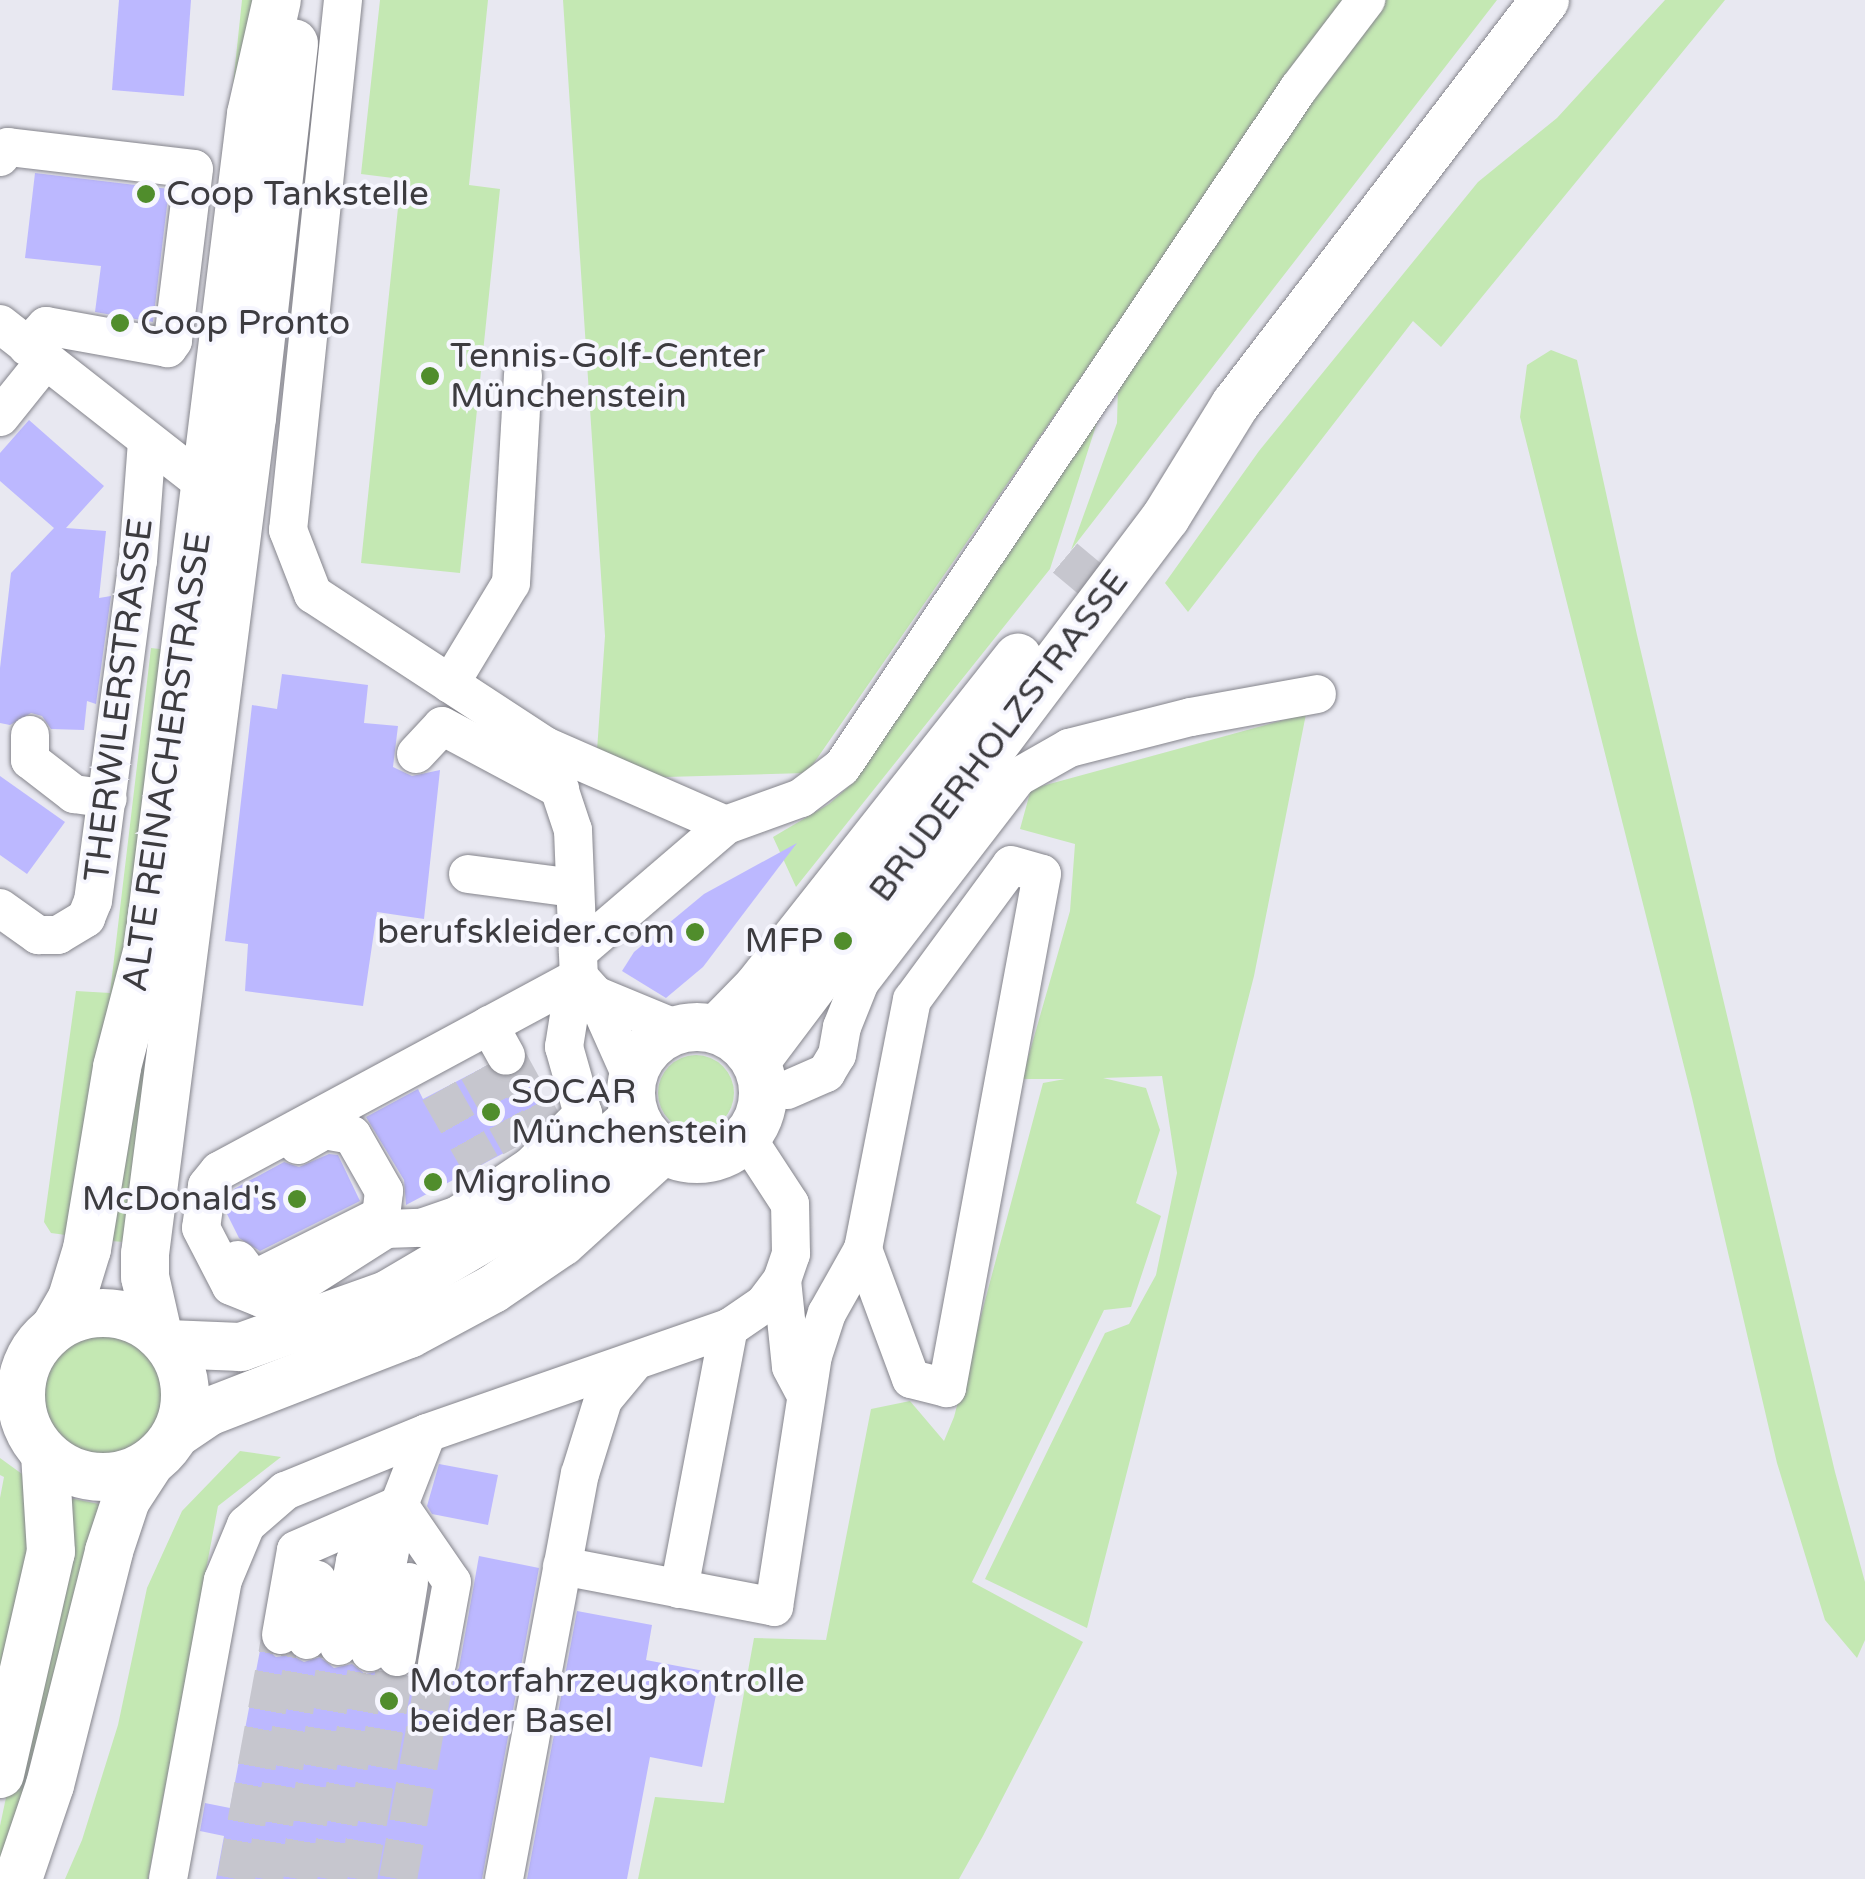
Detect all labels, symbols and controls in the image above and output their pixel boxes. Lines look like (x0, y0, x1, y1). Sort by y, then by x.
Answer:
place label: Coop Tankstelle (166, 173, 429, 215)
marker: Coop Tankstelle (135, 183, 157, 205)
place label: Coop Pronto (140, 302, 350, 344)
marker: Coop Pronto (109, 312, 131, 334)
place label: Tennis-Golf-Center Münchenstein (450, 335, 765, 417)
marker: Tennis-Golf-Center Münchenstein (419, 365, 441, 387)
street label: THERWILERSTRASSE (76, 516, 162, 884)
street label: ALTE REINACHERSTRASSE (114, 530, 220, 994)
street label: BRUDERHOLZSTRASSE (860, 562, 1138, 910)
place label: berufskleider.com (377, 911, 675, 953)
place label: MFP (744, 920, 823, 962)
marker: berufskleider.com (684, 921, 706, 943)
marker: MFP (832, 930, 854, 952)
place label: SOCAR Münchenstein (511, 1071, 748, 1153)
marker: SOCAR Münchenstein (480, 1101, 502, 1123)
place label: Migrolino (453, 1161, 611, 1203)
marker: Migrolino (422, 1171, 444, 1193)
place label: McDonald's (82, 1178, 277, 1220)
marker: McDonald's (286, 1188, 308, 1210)
place label: Motorfahrzeugkontrolle beider Basel (409, 1660, 805, 1742)
marker: Motorfahrzeugkontrolle beider Basel (378, 1690, 400, 1712)

